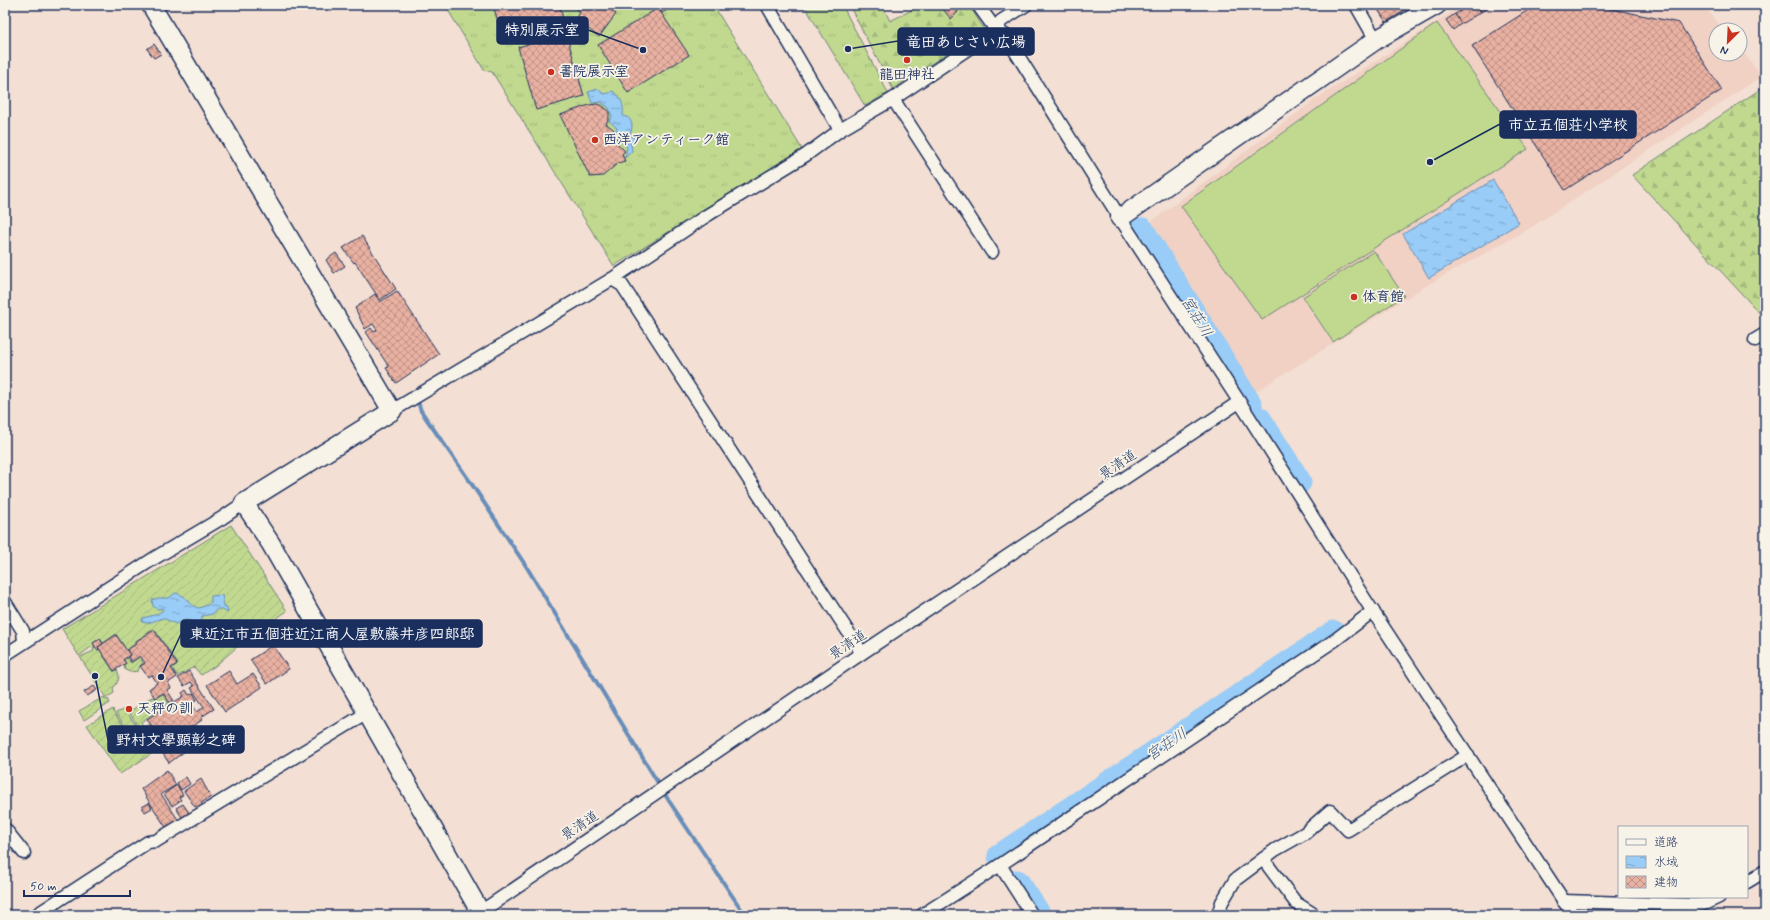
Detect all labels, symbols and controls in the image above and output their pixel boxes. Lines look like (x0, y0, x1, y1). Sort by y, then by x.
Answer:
callout: 特別展示室 (497, 17, 588, 44)
text: 特別展示室 (504, 21, 580, 41)
north arrow (1708, 22, 1748, 62)
callout: 竜田あじさい広場 (898, 28, 1034, 55)
text: 竜田あじさい広場 (906, 33, 1026, 53)
text: N (1718, 42, 1731, 58)
marker: 龍田神社 (902, 55, 912, 65)
place label: 書院展示室 (559, 63, 629, 81)
place label: 龍田神社 (879, 66, 935, 84)
marker: 書院展示室 (546, 67, 556, 77)
callout: 市立五個荘小学校 (1500, 111, 1636, 138)
text: 市立五個荘小学校 (1508, 116, 1628, 136)
place label: 西洋アンティーク館 (603, 131, 729, 149)
marker: 西洋アンティーク館 (590, 135, 600, 145)
place label: 体育館 (1362, 288, 1404, 306)
marker: 体育館 (1349, 292, 1359, 302)
water label: 宮荘川 (1176, 293, 1216, 341)
street label: 景清道 (1096, 446, 1140, 484)
callout: 東近江市五個荘近江商人屋敷藤井彦四郎邸 (181, 620, 482, 647)
text: 東近江市五個荘近江商人屋敷藤井彦四郎邸 (189, 625, 475, 645)
street label: 景清道 (826, 626, 870, 664)
place label: 天秤の訓 (137, 700, 193, 718)
marker: 天秤の訓 (124, 704, 134, 714)
water label: 宮荘川 (1143, 724, 1191, 766)
callout: 野村文學顕彰之碑 (108, 726, 244, 753)
text: 野村文學顕彰之碑 (116, 731, 236, 751)
street label: 景清道 (558, 807, 602, 845)
legend (1618, 826, 1748, 898)
text: 道路 (1654, 835, 1678, 851)
text: 水域 (1654, 855, 1678, 871)
scale bar (24, 872, 130, 898)
text: 建物 (1654, 875, 1678, 891)
text: 50 m (30, 879, 57, 895)

